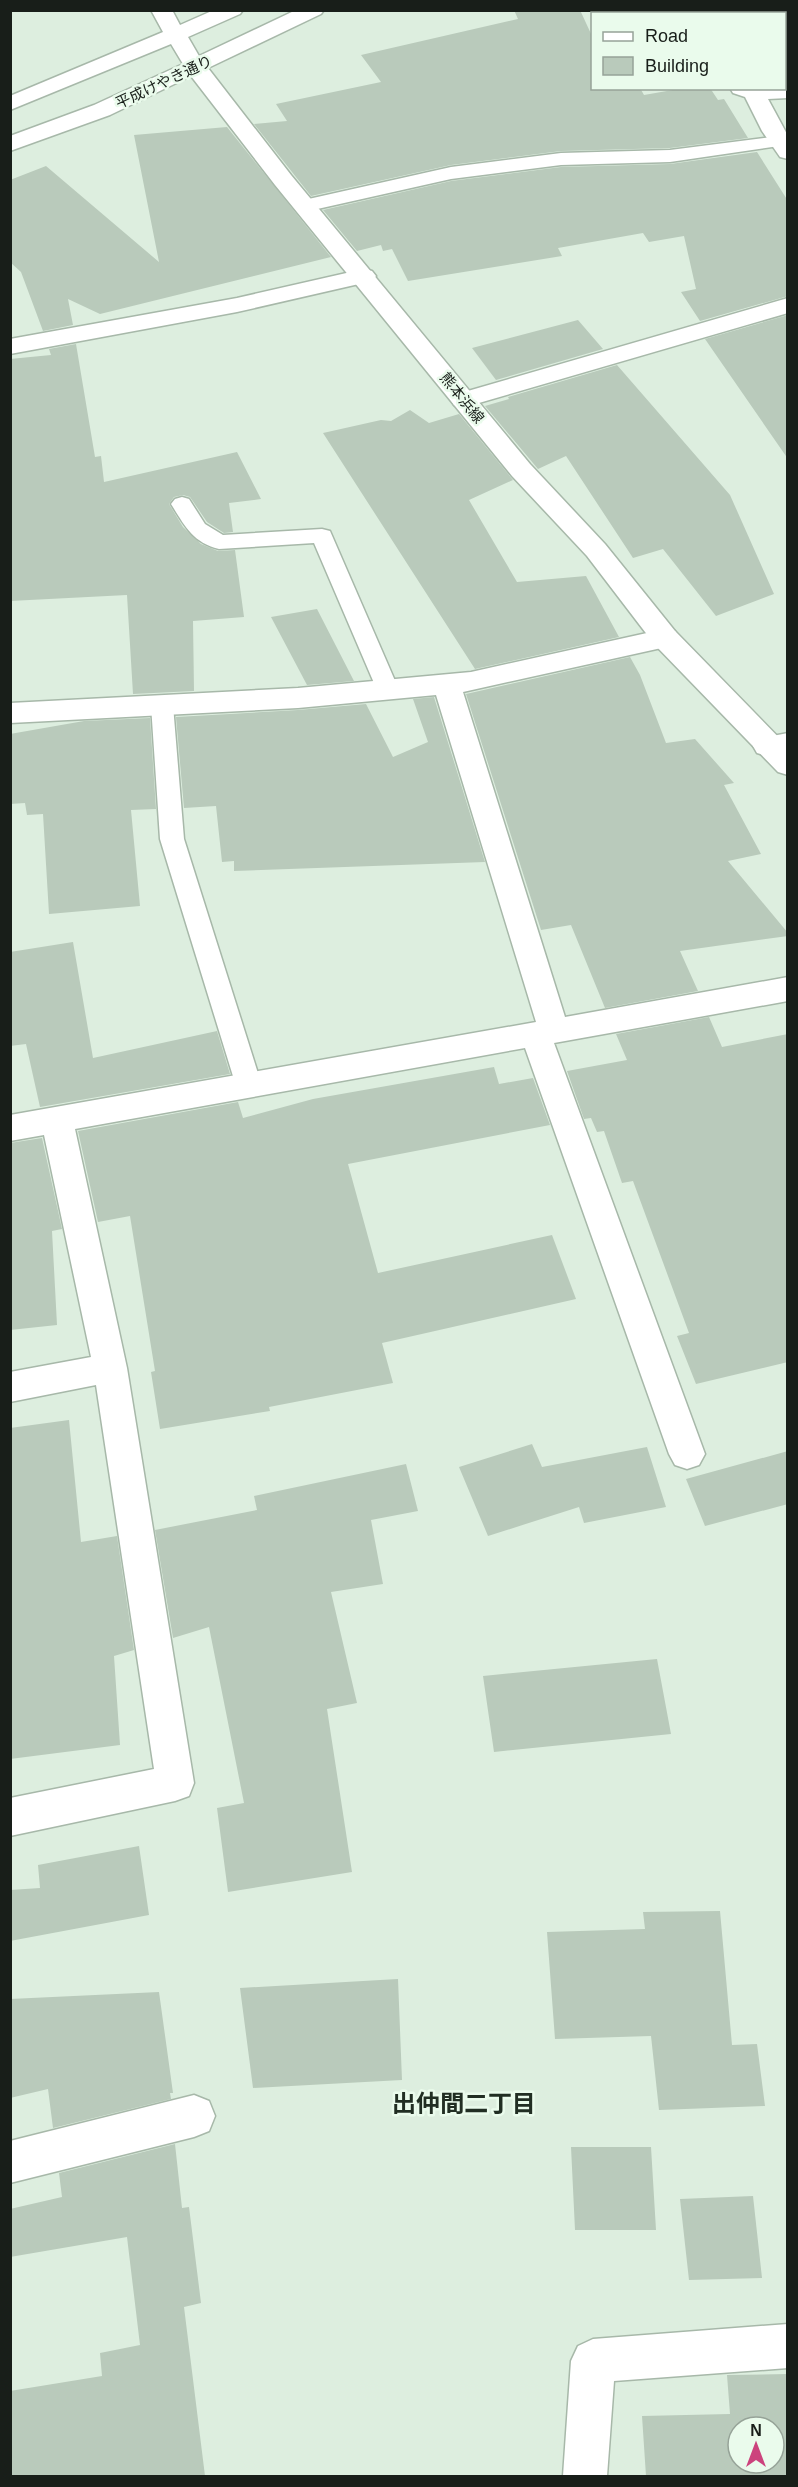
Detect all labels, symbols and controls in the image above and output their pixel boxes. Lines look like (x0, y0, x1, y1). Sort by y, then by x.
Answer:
legend (591, 12, 786, 90)
text: Road (645, 26, 688, 46)
street label: 平成けやき通り (113, 52, 215, 111)
text: Building (645, 56, 709, 76)
street label: 熊本浜線 (437, 369, 488, 426)
district label: 出仲間二丁目 (392, 2090, 536, 2117)
north arrow (726, 2415, 786, 2475)
text: N (750, 2422, 762, 2439)

